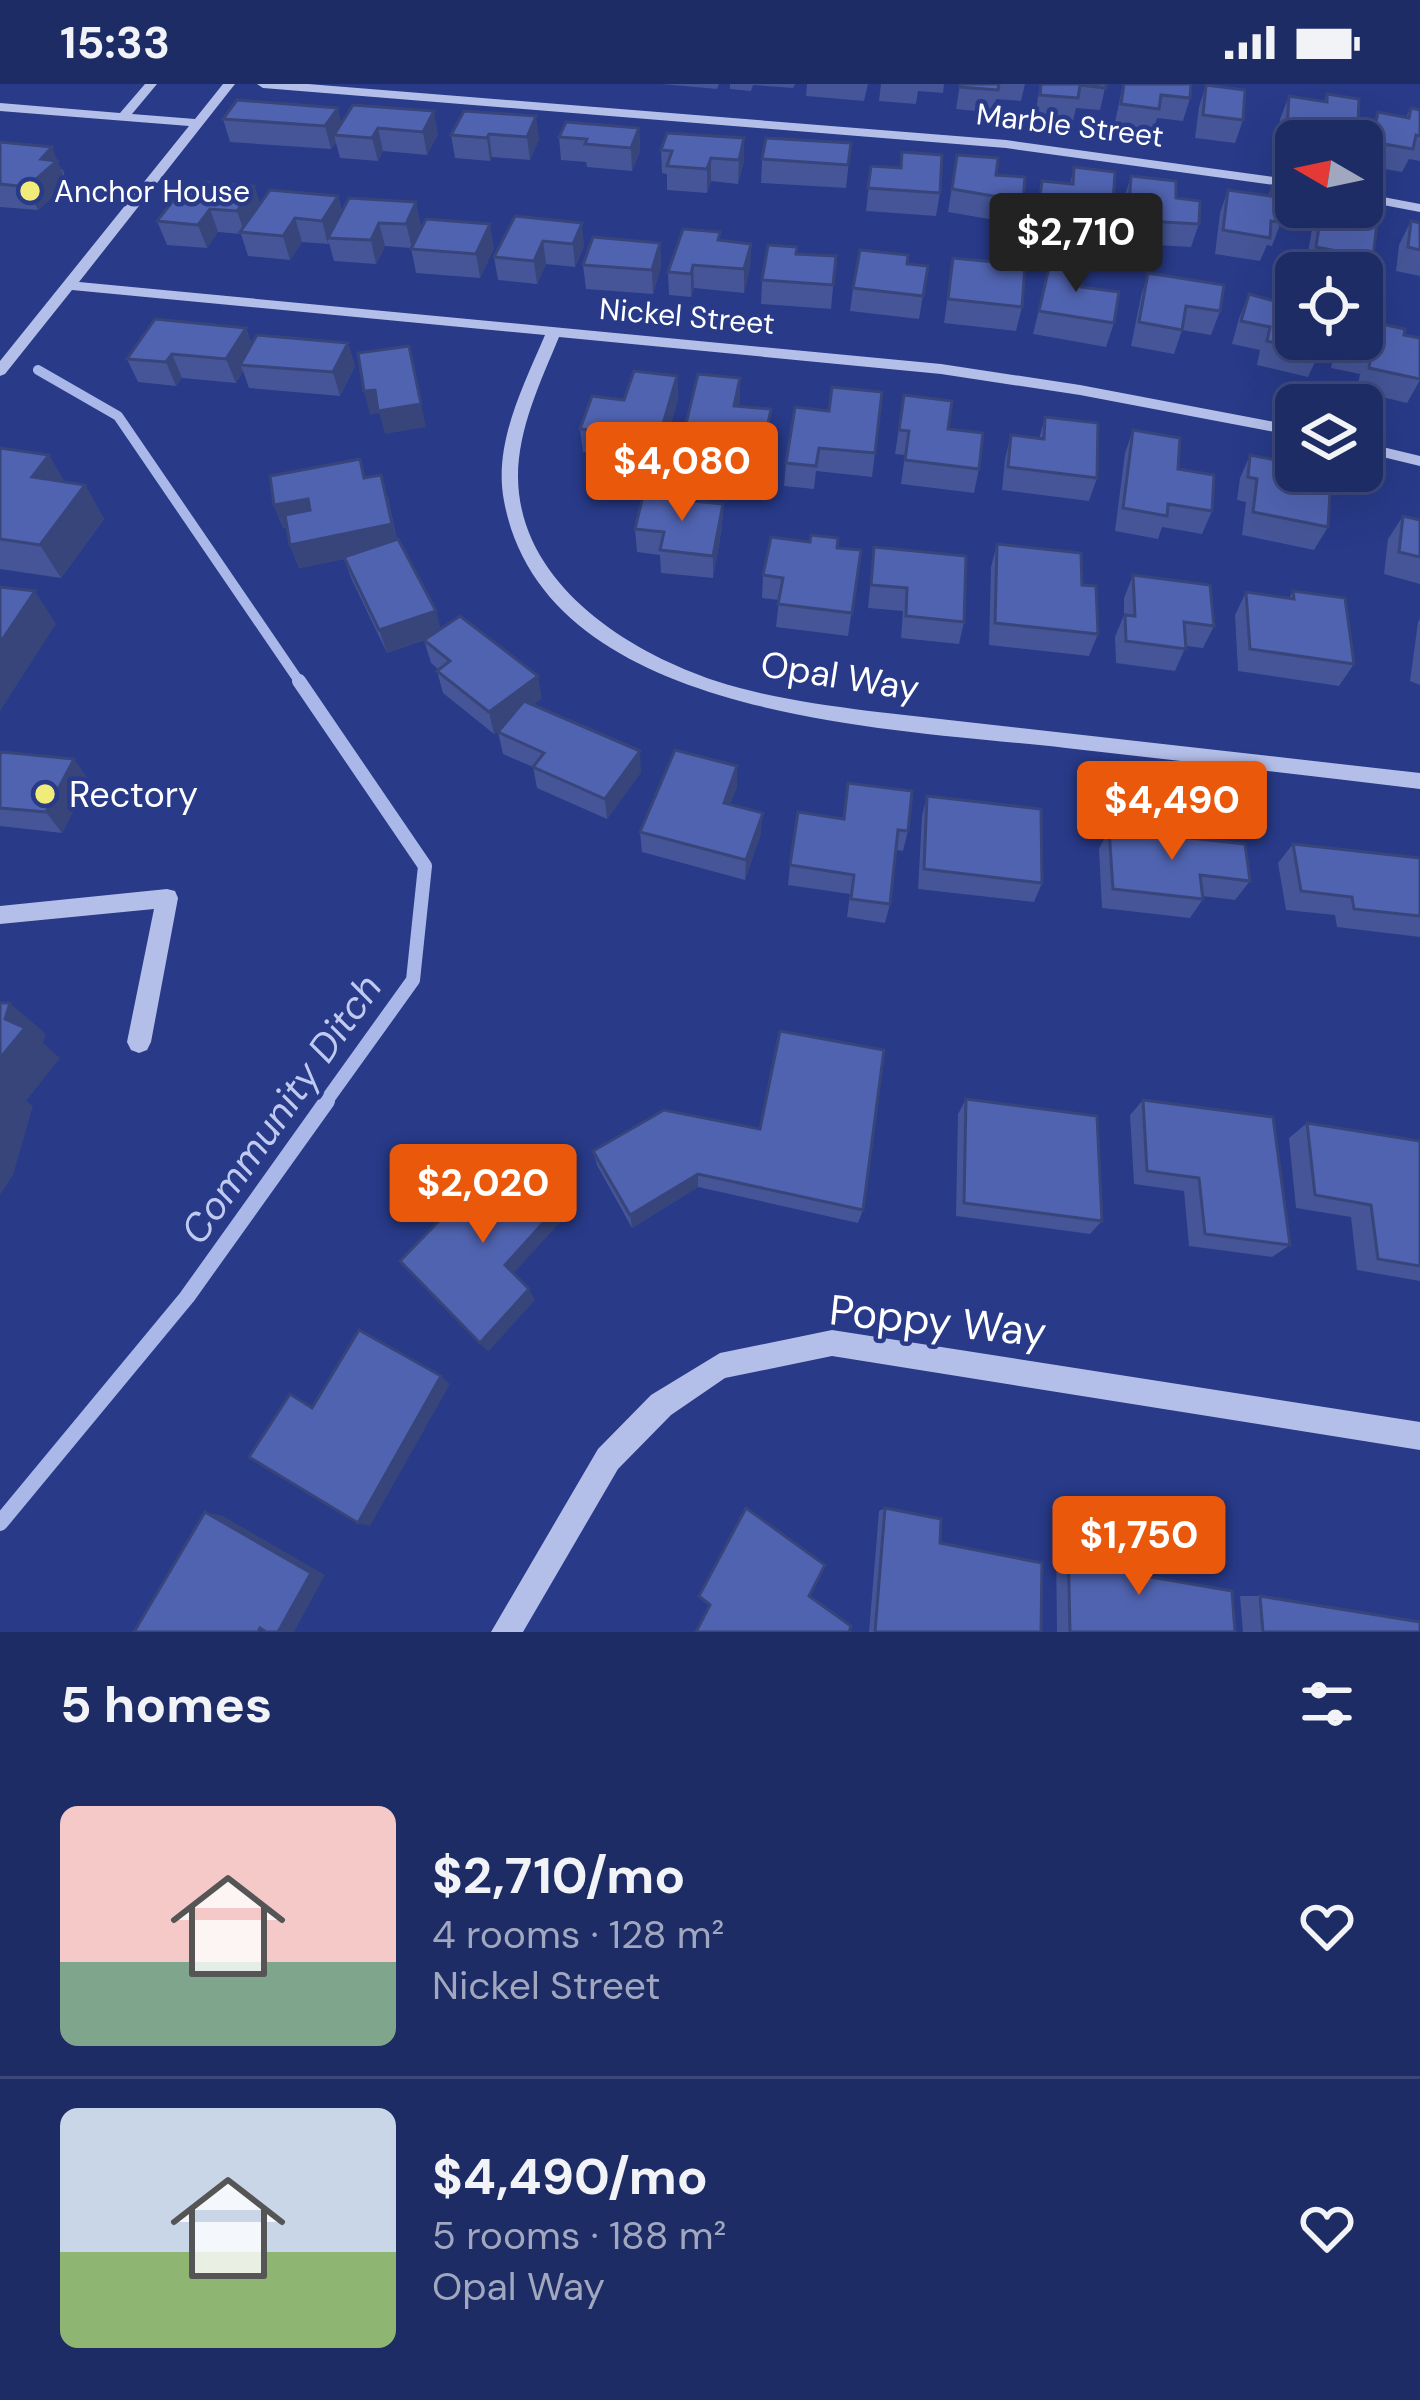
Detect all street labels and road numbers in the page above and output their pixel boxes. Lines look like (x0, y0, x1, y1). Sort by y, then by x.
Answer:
street label: Marble Street (974, 94, 1166, 156)
street label: Nickel Street (598, 289, 776, 343)
street label: Opal Way (757, 640, 923, 712)
street label: Poppy Way (827, 1282, 1049, 1360)

